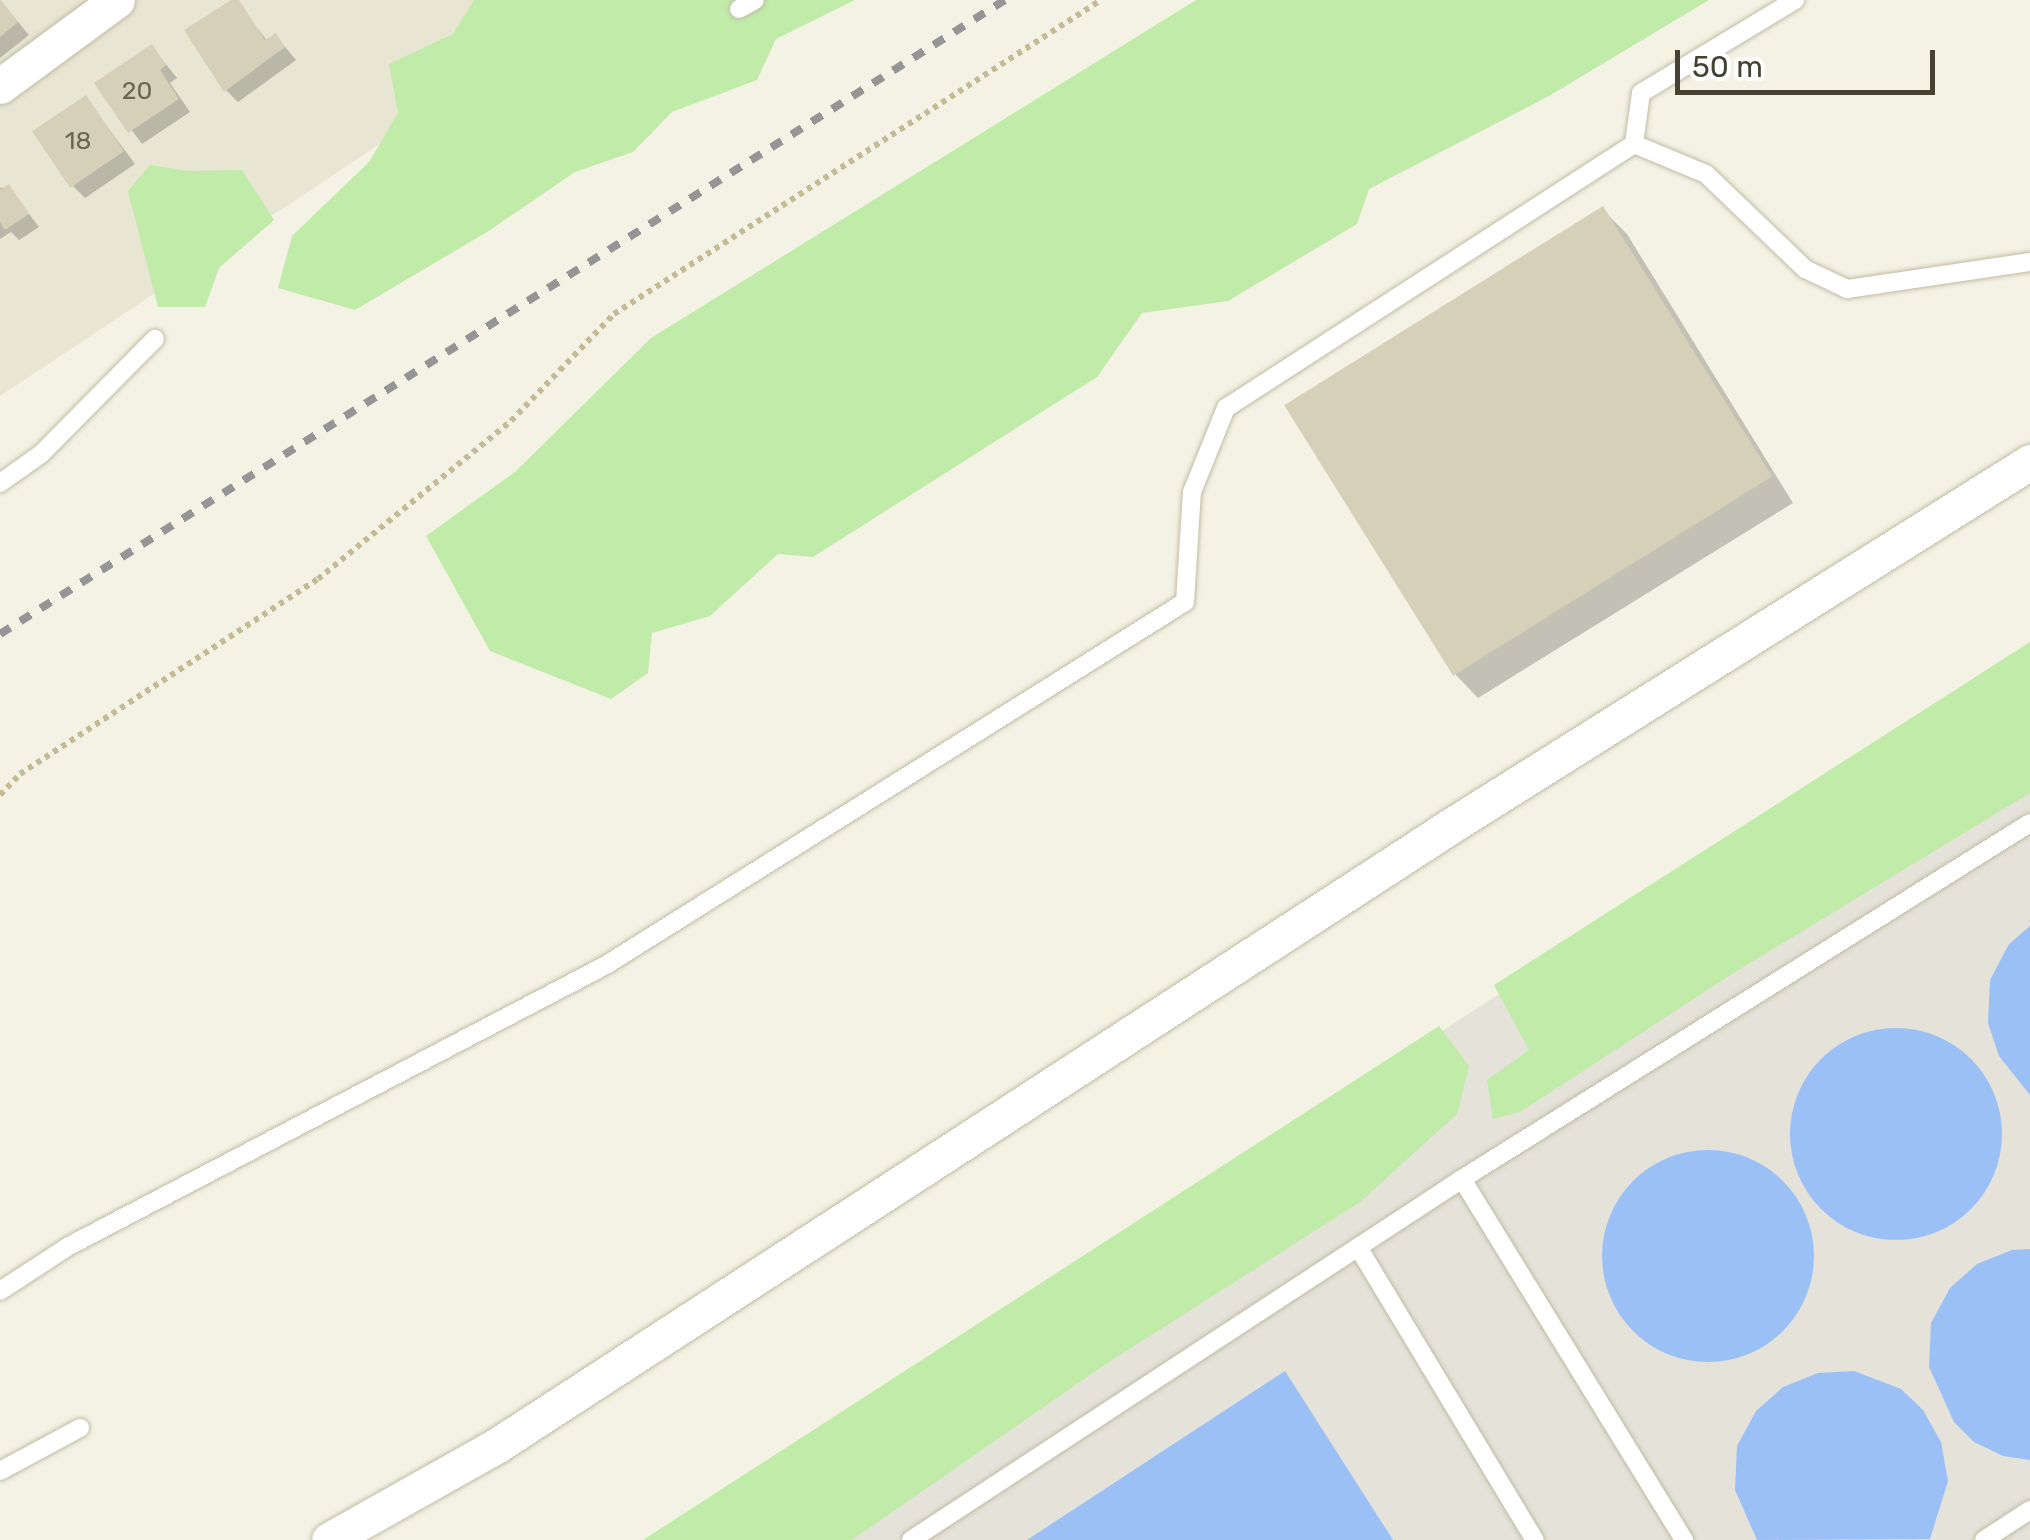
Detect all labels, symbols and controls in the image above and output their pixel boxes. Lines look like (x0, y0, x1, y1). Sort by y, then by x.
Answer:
scale bar (1680, 30, 1940, 92)
text: 50 m (1692, 49, 1763, 85)
house number: 20 (122, 76, 152, 106)
house number: 18 (65, 126, 91, 156)

